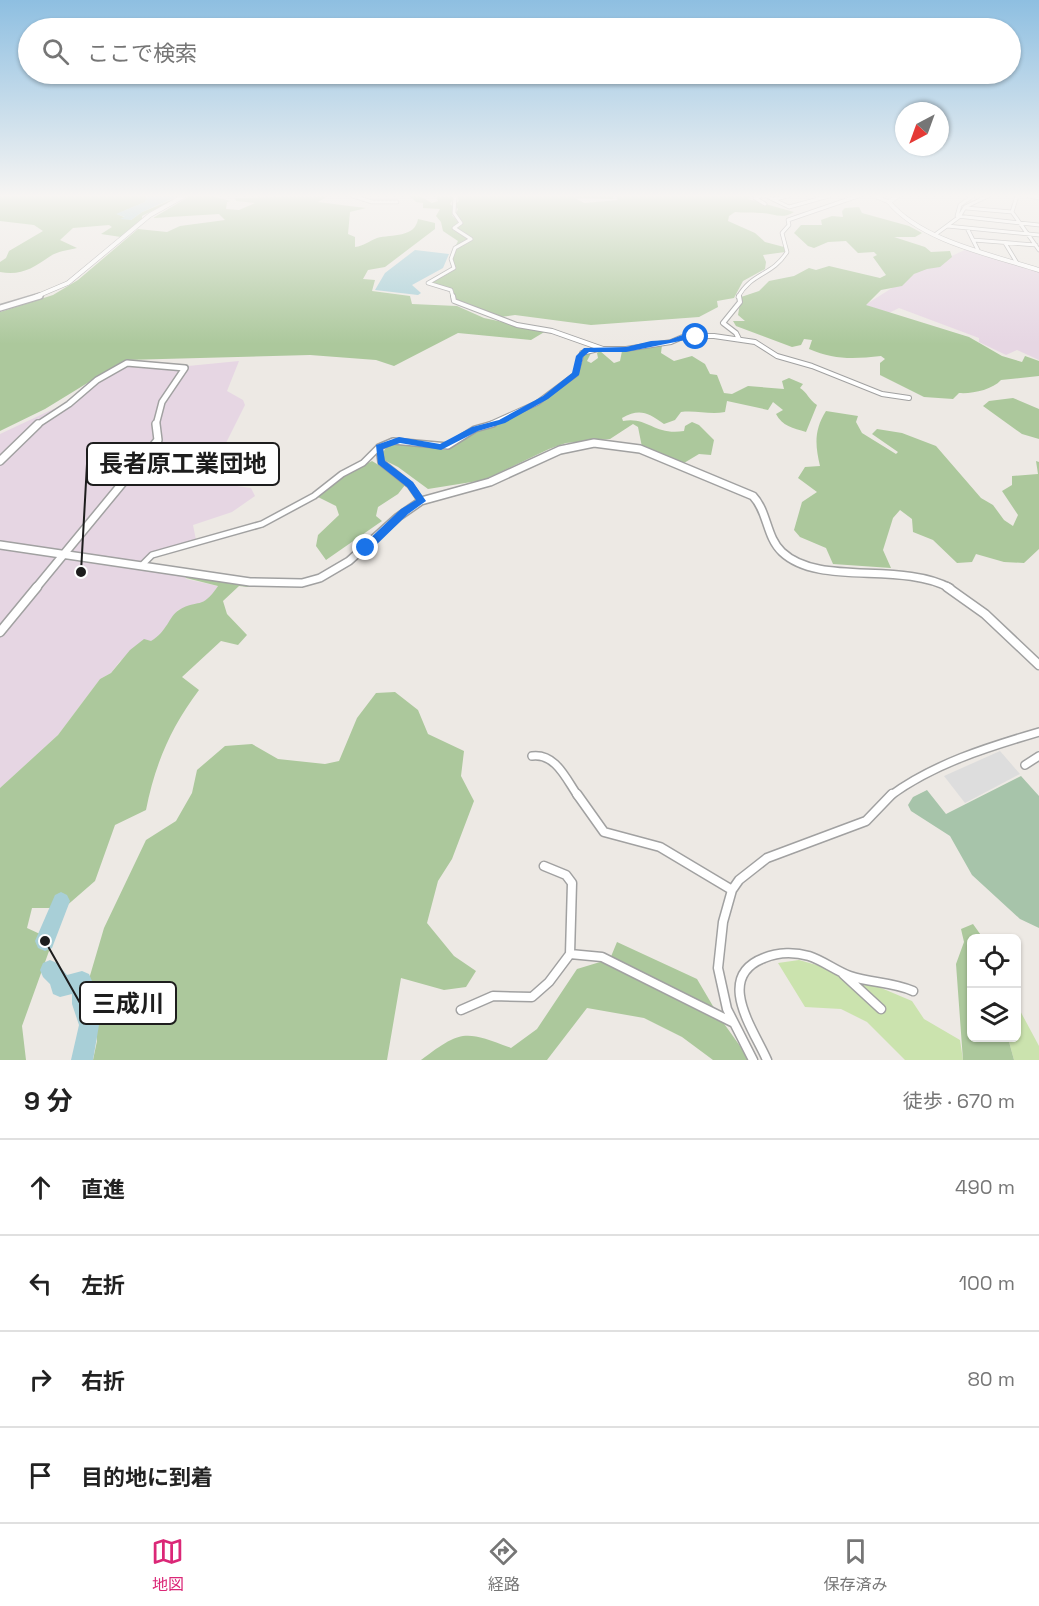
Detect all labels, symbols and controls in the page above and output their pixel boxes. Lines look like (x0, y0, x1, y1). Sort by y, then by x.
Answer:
search box (18, 18, 1021, 84)
icon: search (39, 35, 72, 68)
text: ここで検索 (87, 39, 197, 67)
north arrow (895, 102, 949, 156)
route start (682, 323, 708, 349)
callout: 長者原工業団地 (87, 443, 279, 485)
text: 長者原工業団地 (99, 448, 267, 479)
route end (352, 534, 378, 560)
map controls (967, 934, 1021, 1042)
button: locate (967, 934, 1021, 988)
callout: 三成川 (80, 982, 176, 1024)
text: 三成川 (92, 988, 164, 1019)
button: layers (967, 988, 1021, 1042)
text: 9 分 (24, 1084, 73, 1118)
text: 徒歩 · 670 m (903, 1088, 1015, 1114)
icon: ahead (24, 1171, 57, 1204)
text: 490 m (955, 1174, 1015, 1200)
text: 直進 (81, 1175, 125, 1203)
icon: left (24, 1267, 57, 1300)
text: 100 m (959, 1270, 1015, 1296)
text: 左折 (81, 1271, 125, 1299)
icon: right (24, 1363, 57, 1396)
text: 80 m (967, 1366, 1015, 1392)
text: 右折 (81, 1367, 125, 1395)
icon: arrive (24, 1459, 57, 1492)
text: 目的地に到着 (81, 1463, 213, 1491)
tab: 地図 (151, 1535, 184, 1595)
tab: 経路 (487, 1535, 520, 1595)
tab: 保存済み (823, 1535, 887, 1595)

